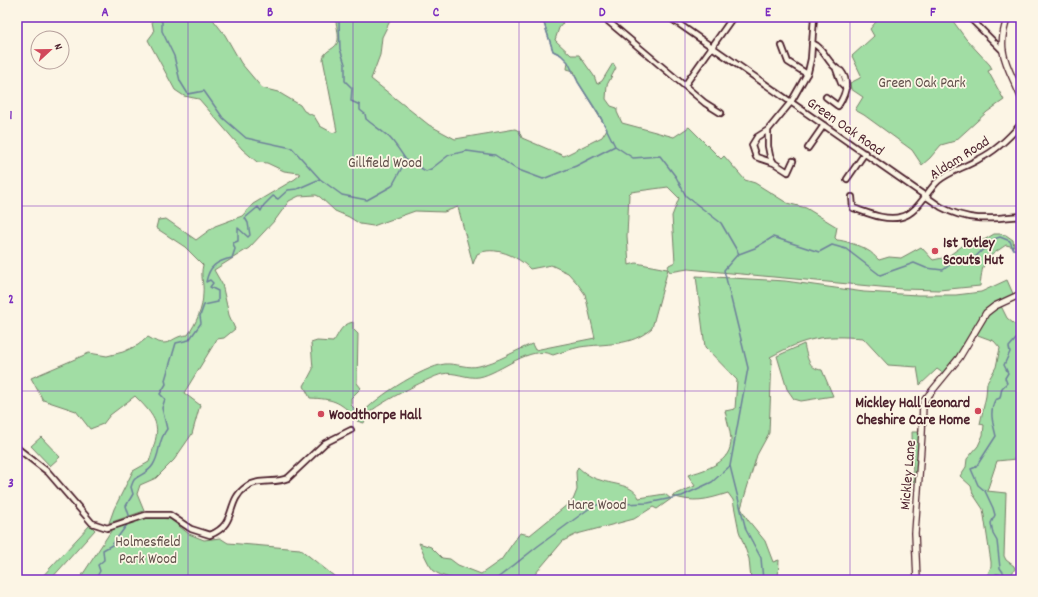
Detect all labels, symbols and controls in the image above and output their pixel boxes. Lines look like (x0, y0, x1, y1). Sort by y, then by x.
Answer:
text: A (101, 4, 109, 23)
text: B (267, 4, 273, 23)
text: C (433, 4, 440, 23)
text: D (599, 4, 606, 23)
text: E (765, 4, 772, 23)
text: F (930, 4, 936, 23)
north arrow (30, 30, 70, 70)
text: N (49, 41, 66, 53)
park label: Green Oak Park (878, 73, 966, 95)
street label: Green Oak Road (802, 93, 888, 162)
text: 1 (10, 107, 13, 126)
street label: Aldam Road (926, 131, 995, 186)
park label: Gillfield Wood (348, 153, 422, 175)
place label: 1st Totley Scouts Hut (943, 233, 1004, 272)
marker: 1st Totley Scouts Hut (930, 246, 940, 256)
text: 2 (8, 291, 14, 310)
place label: Mickley Hall Leonard Cheshire Care Home (855, 393, 970, 432)
place label: Woodthorpe Hall (329, 405, 422, 427)
marker: Mickley Hall Leonard Cheshire Care Home (973, 406, 983, 416)
marker: Woodthorpe Hall (316, 409, 326, 419)
street label: Mickley Lane (895, 439, 923, 511)
text: 3 (8, 475, 14, 494)
park label: Hare Wood (567, 495, 627, 517)
park label: Holmesfield Park Wood (115, 532, 181, 571)

